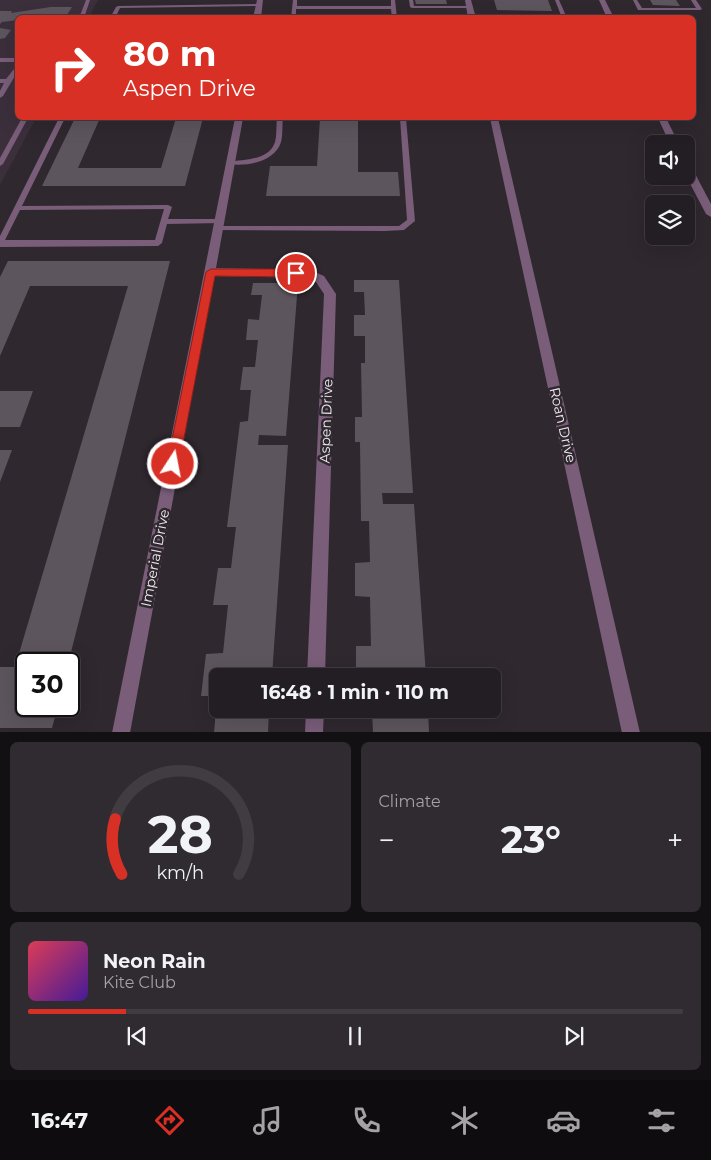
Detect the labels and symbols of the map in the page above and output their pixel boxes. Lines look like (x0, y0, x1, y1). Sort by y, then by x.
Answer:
pin (275, 252, 317, 294)
street label: Aspen Drive (316, 378, 336, 464)
street label: Roan Drive (546, 386, 580, 464)
position arrow (146, 437, 198, 489)
street label: Imperial Drive (137, 508, 173, 608)
speed limit sign: 30 (15, 652, 80, 717)

